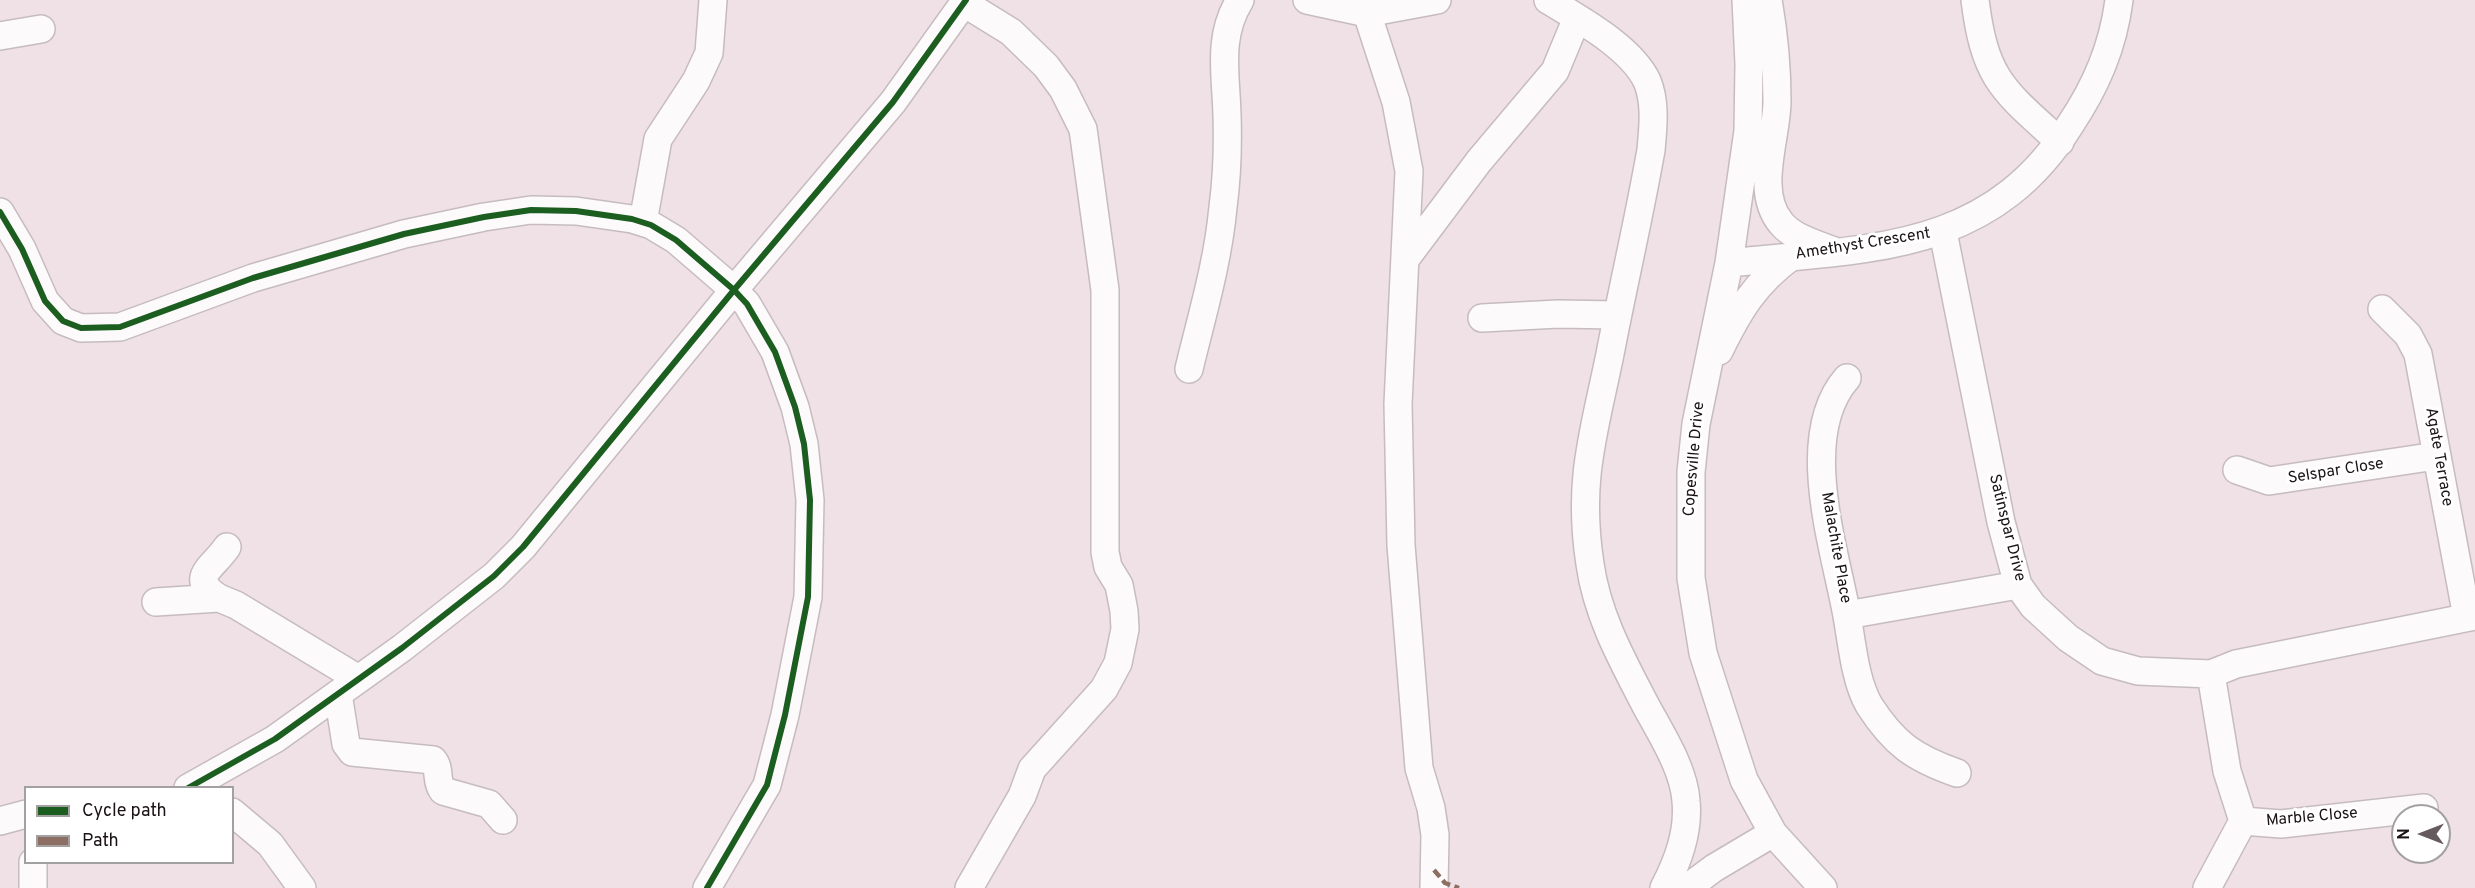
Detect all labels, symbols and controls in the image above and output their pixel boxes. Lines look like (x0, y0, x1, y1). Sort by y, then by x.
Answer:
street label: Amethyst Crescent (1794, 225, 1932, 265)
street label: Copesville Drive (1680, 401, 1710, 517)
street label: Agate Terrace (2420, 406, 2456, 508)
street label: Selspar Close (2287, 455, 2385, 489)
street label: Satinspar Drive (1983, 472, 2029, 584)
street label: Malachite Place (1816, 491, 1854, 605)
legend (24, 786, 234, 864)
text: Cycle path (82, 800, 167, 823)
street label: Marble Close (2265, 804, 2359, 832)
north arrow (2391, 804, 2451, 864)
text: N (2395, 828, 2415, 840)
text: Path (82, 830, 119, 853)

